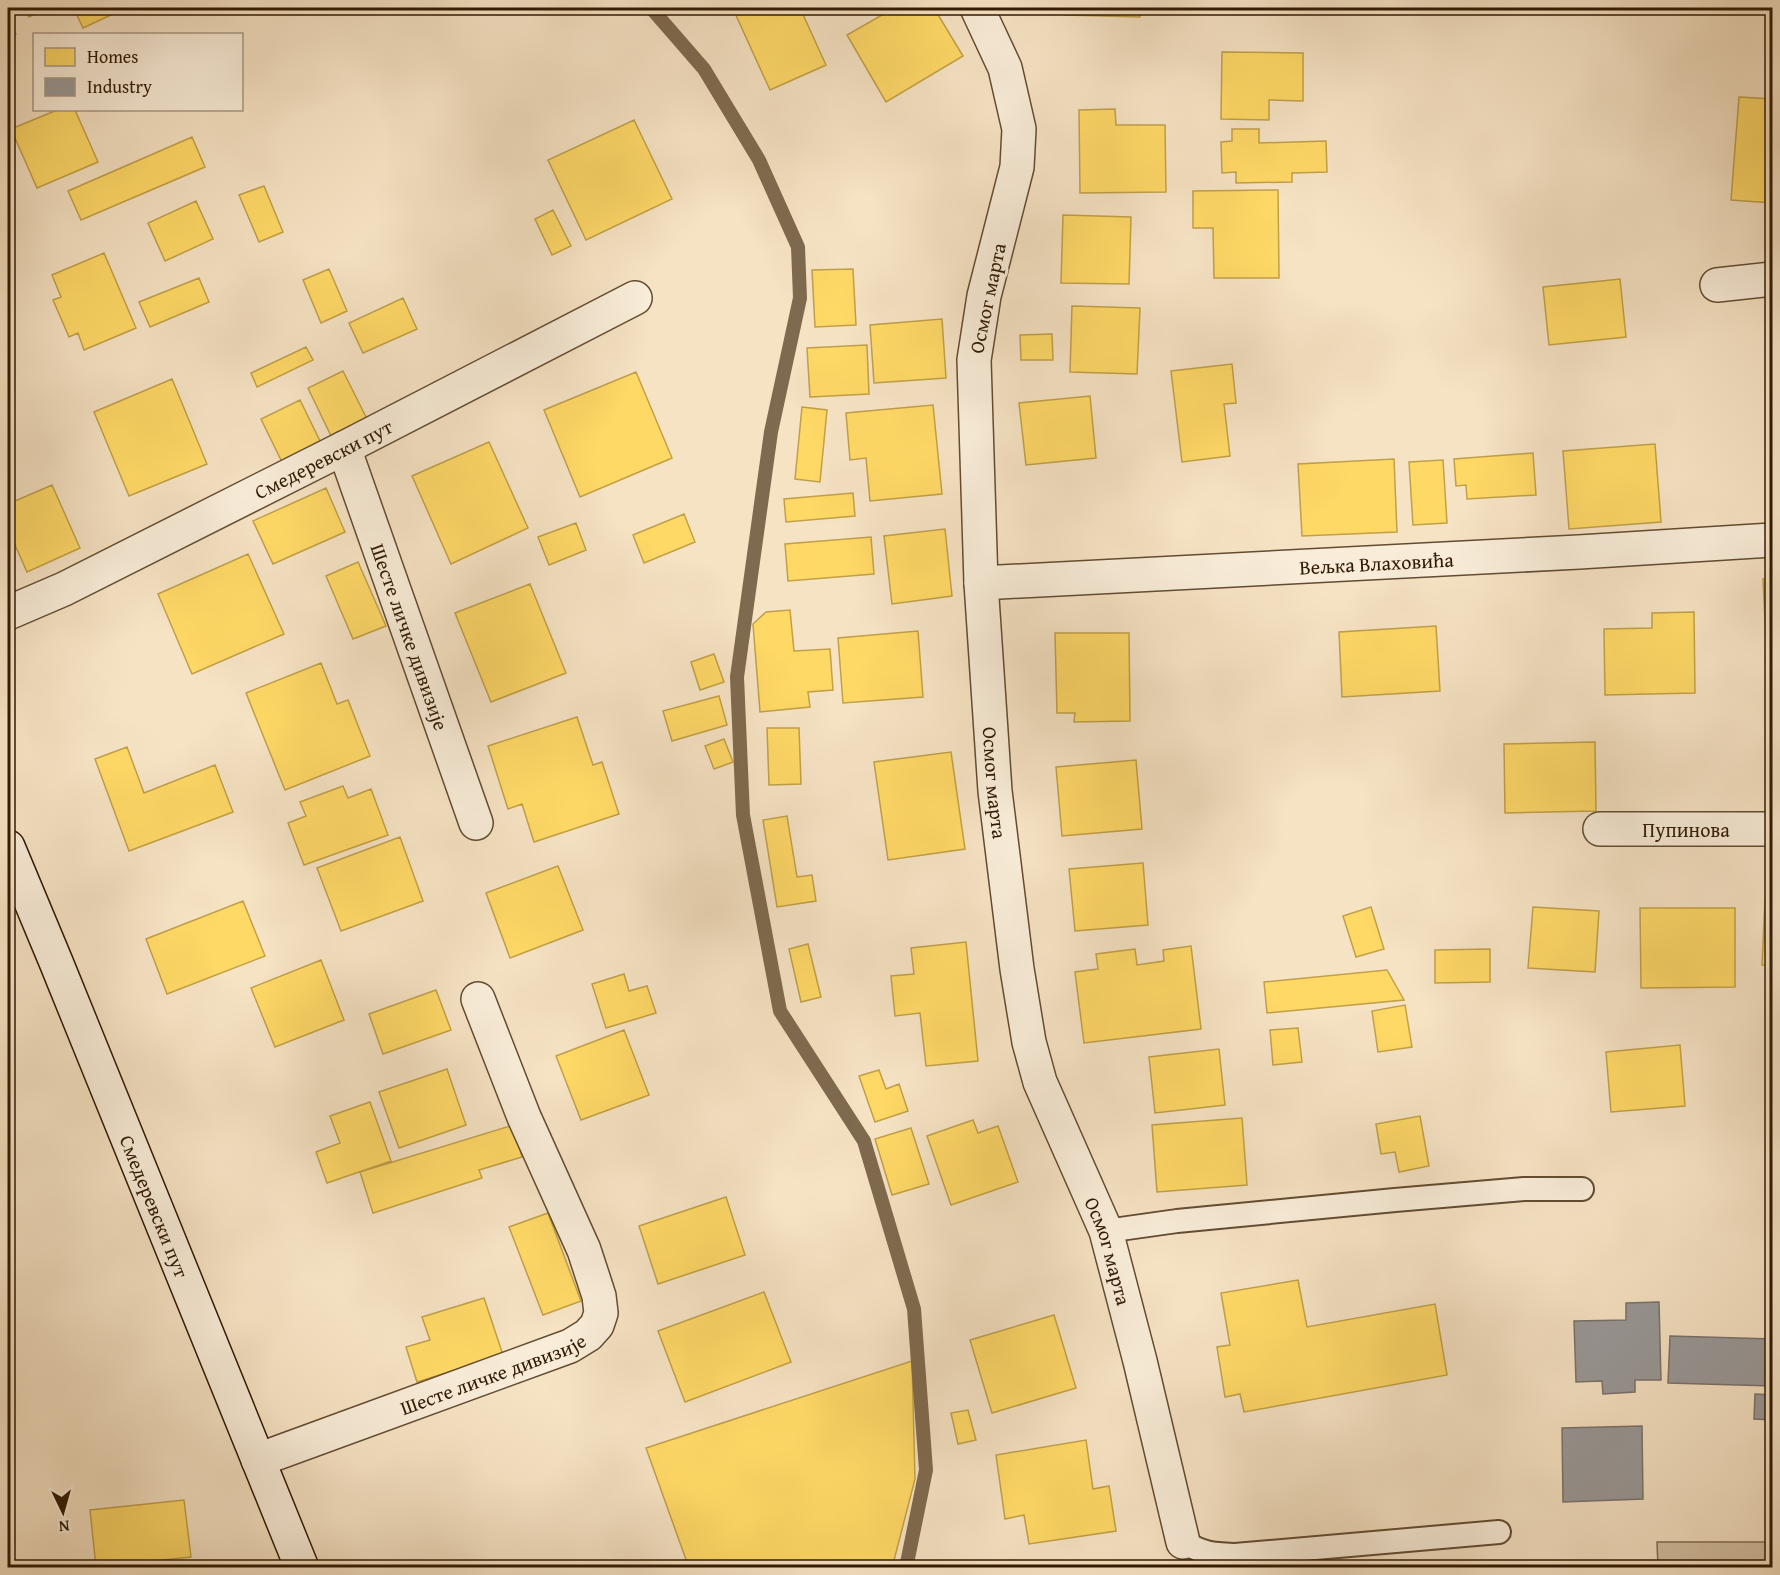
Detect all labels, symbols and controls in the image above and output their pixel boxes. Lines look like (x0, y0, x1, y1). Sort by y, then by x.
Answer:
legend (33, 33, 243, 111)
text: Homes (87, 43, 138, 70)
text: Industry (87, 73, 152, 100)
street label: Осмог марта (961, 240, 1013, 356)
street label: Смедеревски пут (249, 411, 397, 506)
street label: Шесте личке дивизије (364, 539, 457, 734)
street label: Вељка Влаховића (1299, 544, 1455, 581)
street label: Осмог марта (976, 726, 1015, 841)
street label: Пупинова (1642, 815, 1730, 844)
street label: Смедеревски пут (113, 1130, 197, 1282)
street label: Осмог марта (1078, 1192, 1139, 1309)
street label: Шесте личке дивизије (396, 1325, 591, 1421)
north arrow (33, 1482, 93, 1542)
text: N (58, 1515, 71, 1539)

